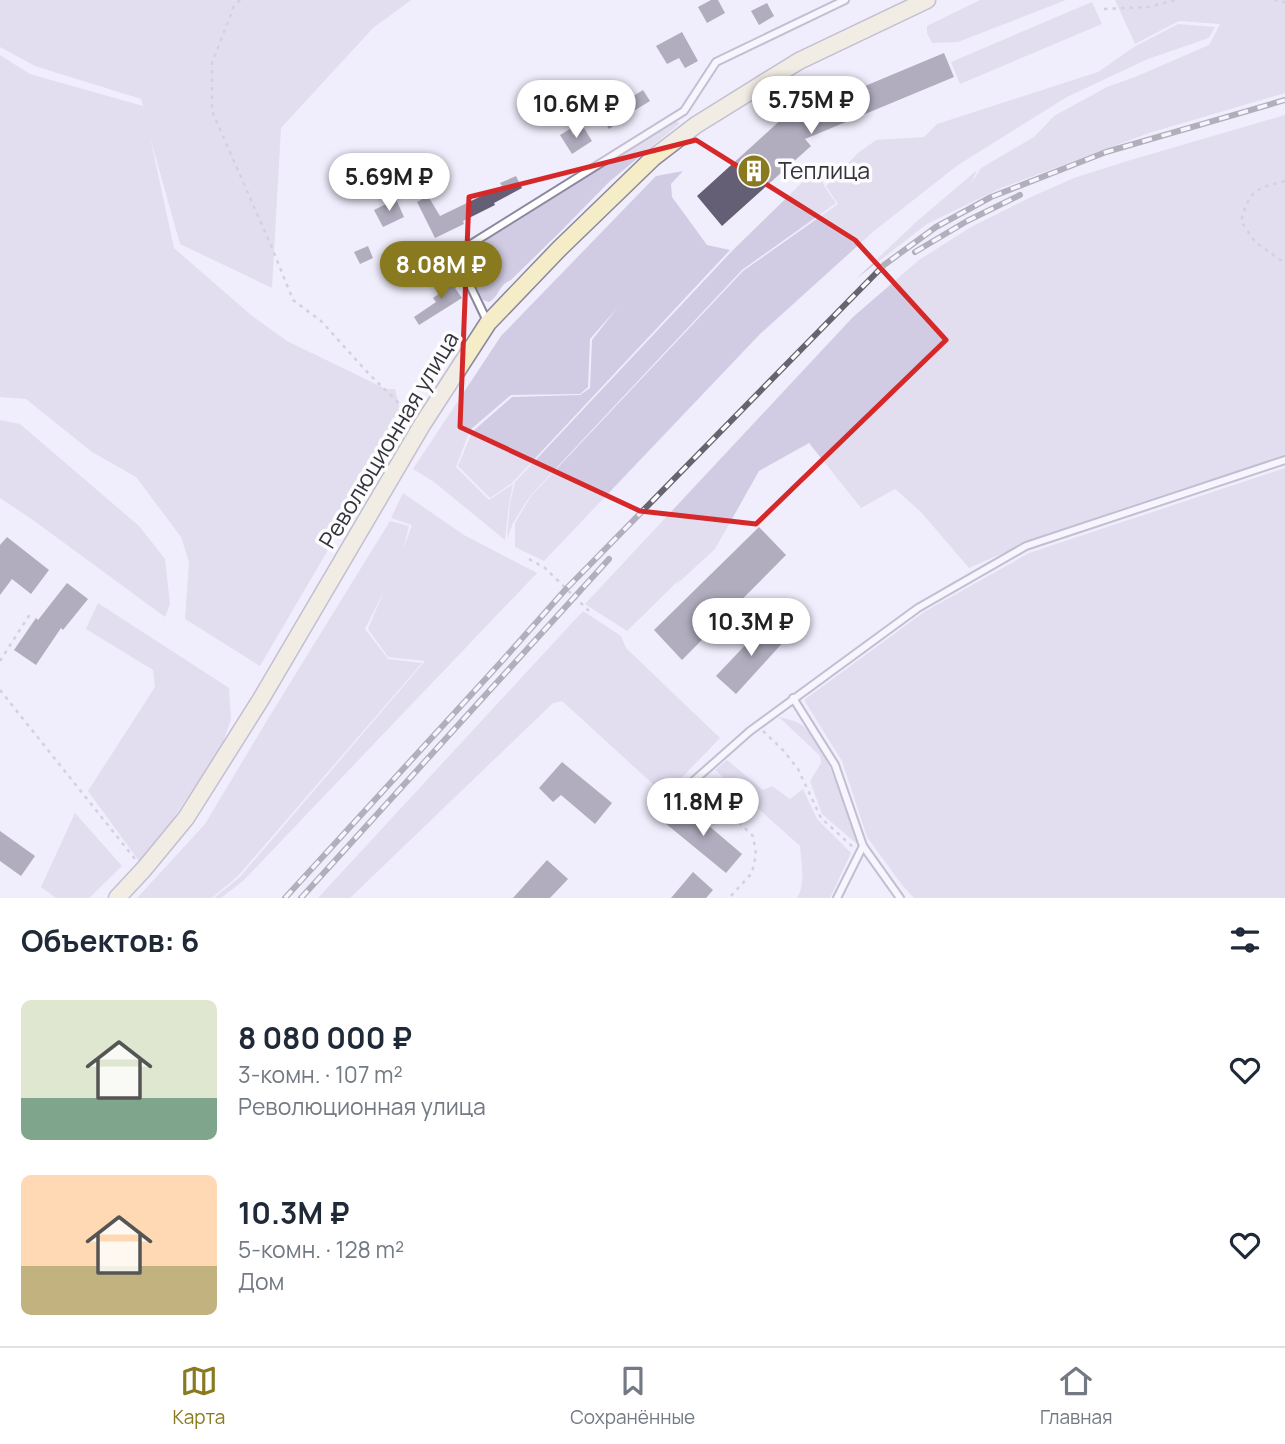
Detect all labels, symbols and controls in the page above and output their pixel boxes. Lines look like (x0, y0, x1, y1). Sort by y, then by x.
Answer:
pin: 5.75M ₽ (746, 76, 876, 136)
pin: 10.6M ₽ (511, 80, 641, 140)
text: 5.75M ₽ (768, 83, 854, 115)
text: 10.6M ₽ (533, 87, 619, 119)
building icon: Теплица (735, 152, 773, 190)
pin: 5.69M ₽ (324, 154, 454, 213)
place label: Теплица (778, 154, 870, 186)
text: 5.69M ₽ (345, 160, 433, 192)
pin: 8.08M ₽ (376, 242, 506, 301)
text: 8.08M ₽ (396, 248, 486, 280)
street label: Революционная улица (311, 325, 466, 554)
pin: 10.3M ₽ (686, 598, 816, 658)
text: 10.3M ₽ (708, 605, 794, 637)
pin: 11.8M ₽ (638, 778, 768, 838)
text: 11.8M ₽ (663, 785, 743, 817)
text: Объектов: 6 (21, 920, 199, 961)
icon: filters (1226, 921, 1264, 959)
text: 8 080 000 ₽ (238, 1017, 412, 1058)
icon: home (77, 1028, 161, 1112)
icon: heart (1226, 1051, 1264, 1089)
text: 3-комн. · 107 m² (238, 1058, 403, 1090)
text: Революционная улица (238, 1090, 486, 1122)
text: 10.3M ₽ (238, 1192, 350, 1233)
icon: home (77, 1203, 161, 1287)
icon: heart (1226, 1226, 1264, 1264)
text: 5-комн. · 128 m² (238, 1233, 404, 1265)
text: Дом (238, 1265, 284, 1297)
tab: Карта (172, 1362, 225, 1430)
tab: Сохранённые (570, 1362, 695, 1430)
tab: Главная (1040, 1362, 1113, 1430)

